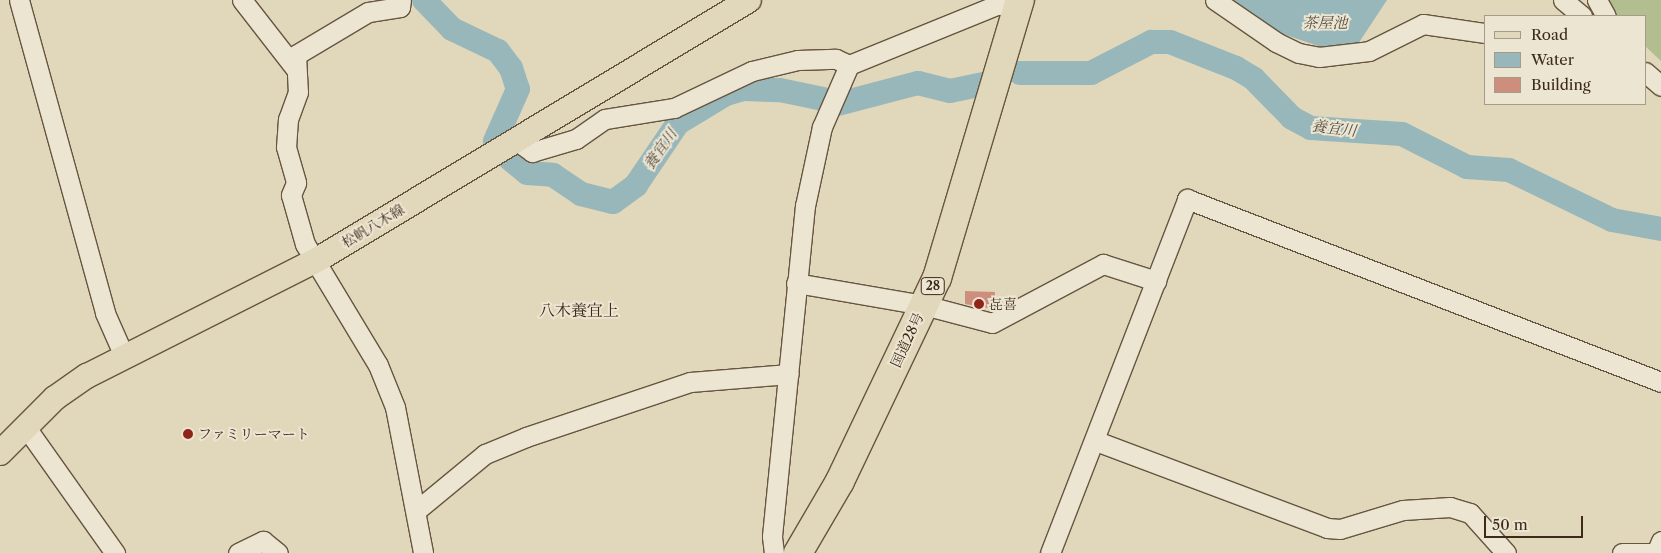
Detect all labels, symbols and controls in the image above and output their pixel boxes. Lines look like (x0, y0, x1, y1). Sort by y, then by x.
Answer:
water label: 茶屋池 (1303, 14, 1347, 32)
legend (1484, 15, 1646, 105)
text: Road (1531, 25, 1568, 44)
text: Water (1531, 50, 1574, 69)
text: Building (1531, 75, 1591, 94)
water label: 養宜川 (1311, 116, 1357, 140)
water label: 養宜川 (640, 125, 680, 173)
street label: 松帆八木線 (339, 201, 407, 251)
road number: 28 (920, 276, 946, 296)
place label: 㐂喜 (989, 296, 1017, 312)
marker: 㐂喜 (973, 298, 985, 310)
district label: 八木養宜上 (539, 300, 619, 320)
street label: 国道28号 (887, 310, 927, 370)
place label: ファミリーマート (198, 426, 310, 442)
marker: ファミリーマート (182, 428, 194, 440)
scale bar (1486, 506, 1585, 538)
text: 50 m (1492, 515, 1528, 534)

